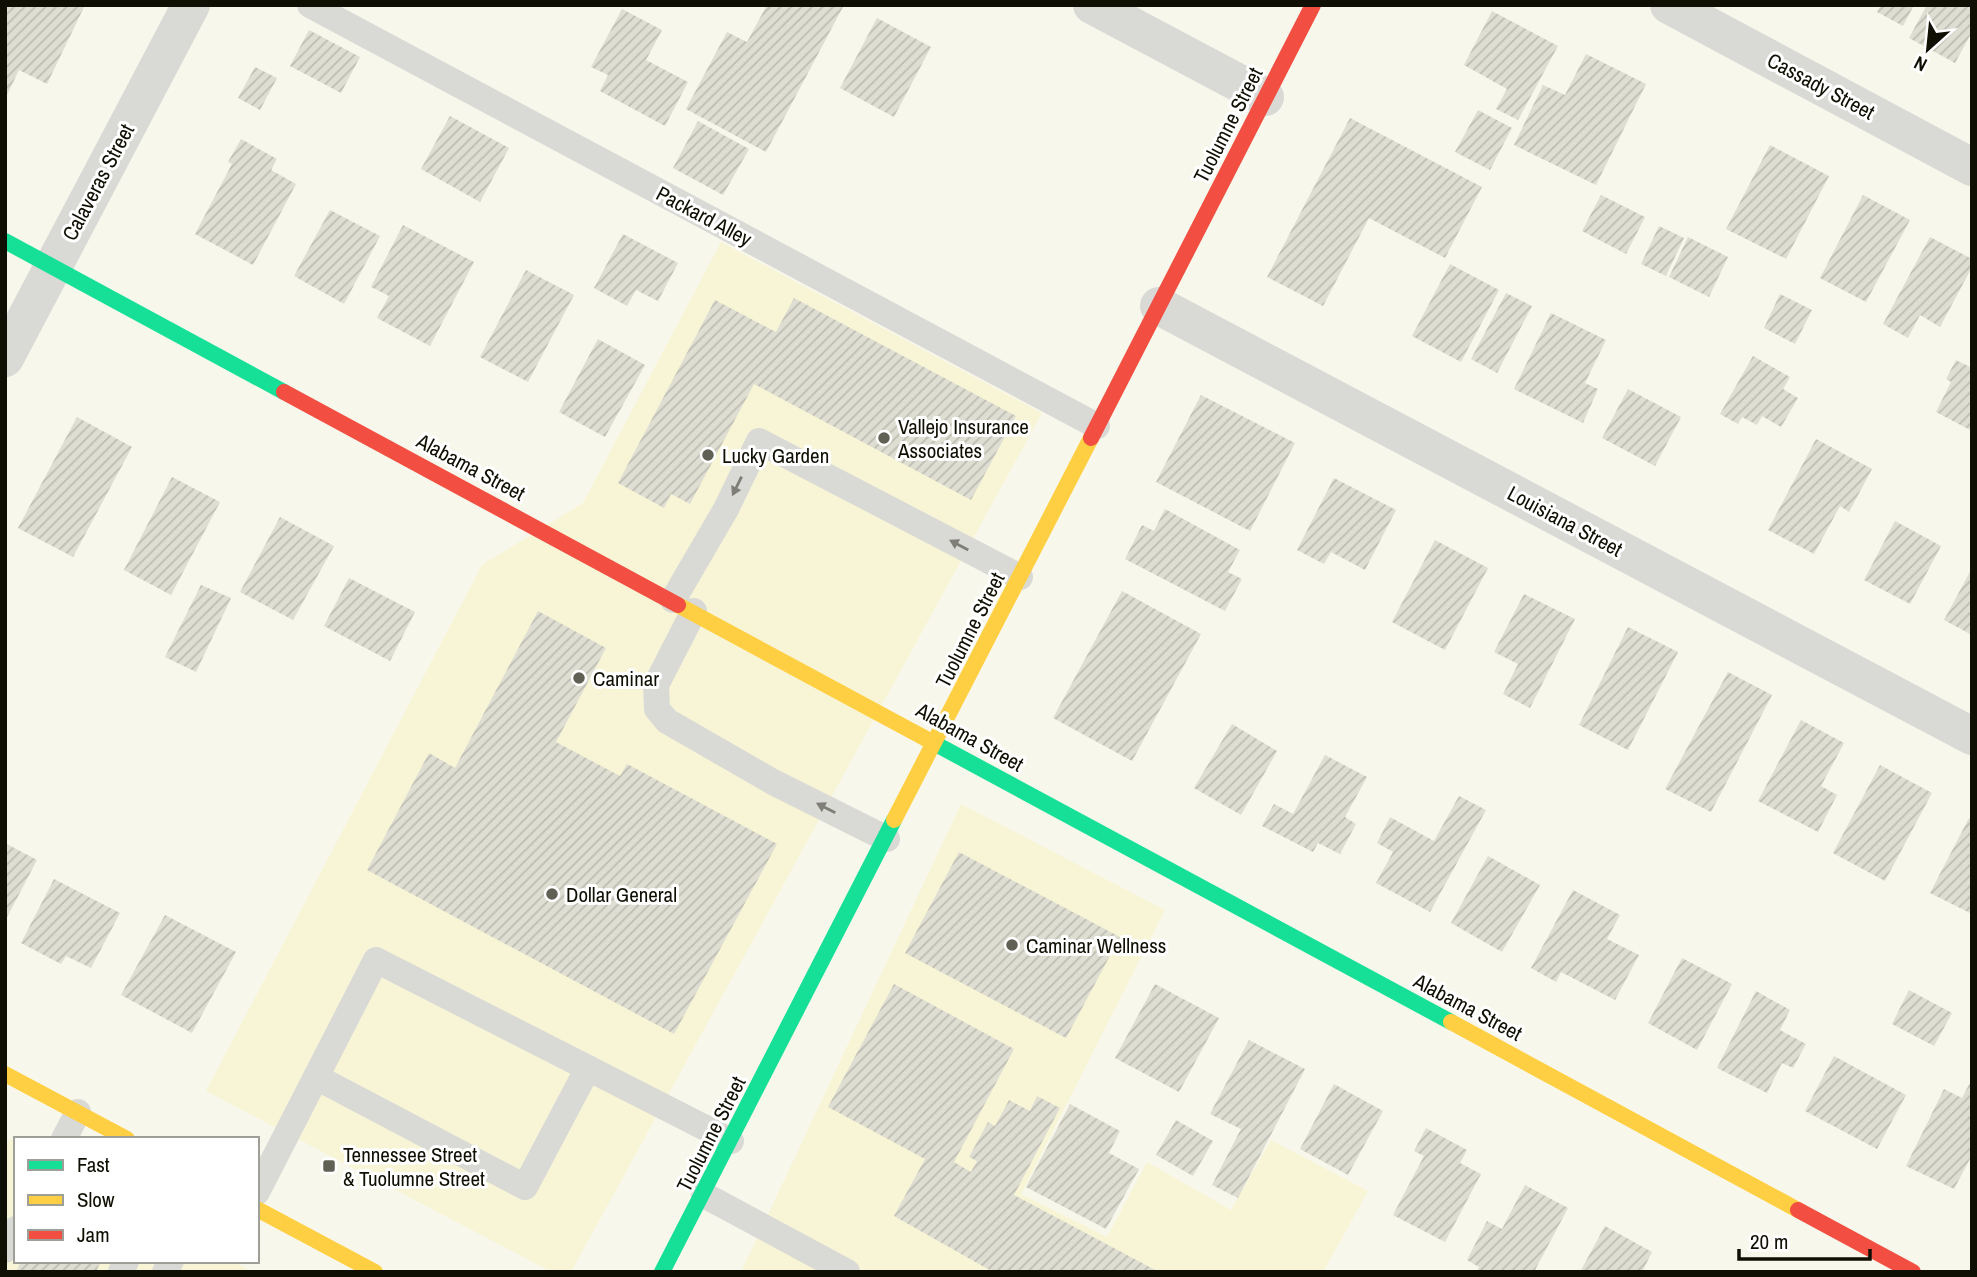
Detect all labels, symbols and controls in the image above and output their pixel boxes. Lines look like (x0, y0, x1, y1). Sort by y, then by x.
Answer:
north arrow (1893, 14, 1963, 84)
street label: Cassady Street (1762, 46, 1880, 127)
text: N (1909, 50, 1931, 78)
street label: Tuolumne Street (1187, 62, 1270, 188)
street label: Calaveras Street (55, 118, 141, 245)
street label: Packard Alley (651, 179, 757, 253)
place label: Vallejo Insurance Associates (897, 412, 1029, 465)
street label: Alabama Street (411, 426, 530, 508)
marker: Vallejo Insurance Associates (876, 430, 892, 446)
place label: Lucky Garden (722, 441, 829, 470)
marker: Lucky Garden (700, 447, 716, 463)
one-way arrow (731, 476, 743, 496)
street label: Louisiana Street (1502, 479, 1628, 564)
one-way arrow (949, 540, 969, 551)
street label: Tuolumne Street (929, 567, 1012, 693)
place label: Caminar (593, 664, 659, 693)
marker: Caminar (571, 670, 587, 686)
street label: Alabama Street (910, 695, 1029, 779)
one-way arrow (816, 803, 836, 814)
place label: Dollar General (566, 880, 677, 909)
marker: Dollar General (544, 886, 560, 902)
place label: Caminar Wellness (1026, 931, 1166, 960)
marker: Caminar Wellness (1004, 937, 1020, 953)
street label: Alabama Street (1408, 966, 1527, 1048)
street label: Tuolumne Street (670, 1071, 753, 1197)
legend (14, 1137, 259, 1263)
place label: Tennessee Street & Tuolumne Street (343, 1140, 485, 1193)
text: Fast (77, 1150, 110, 1179)
marker: Tennessee Street & Tuolumne Street (321, 1158, 337, 1174)
text: Slow (77, 1185, 115, 1214)
scale bar (1739, 1218, 1870, 1262)
text: Jam (77, 1220, 110, 1249)
text: 20 m (1750, 1227, 1788, 1256)

